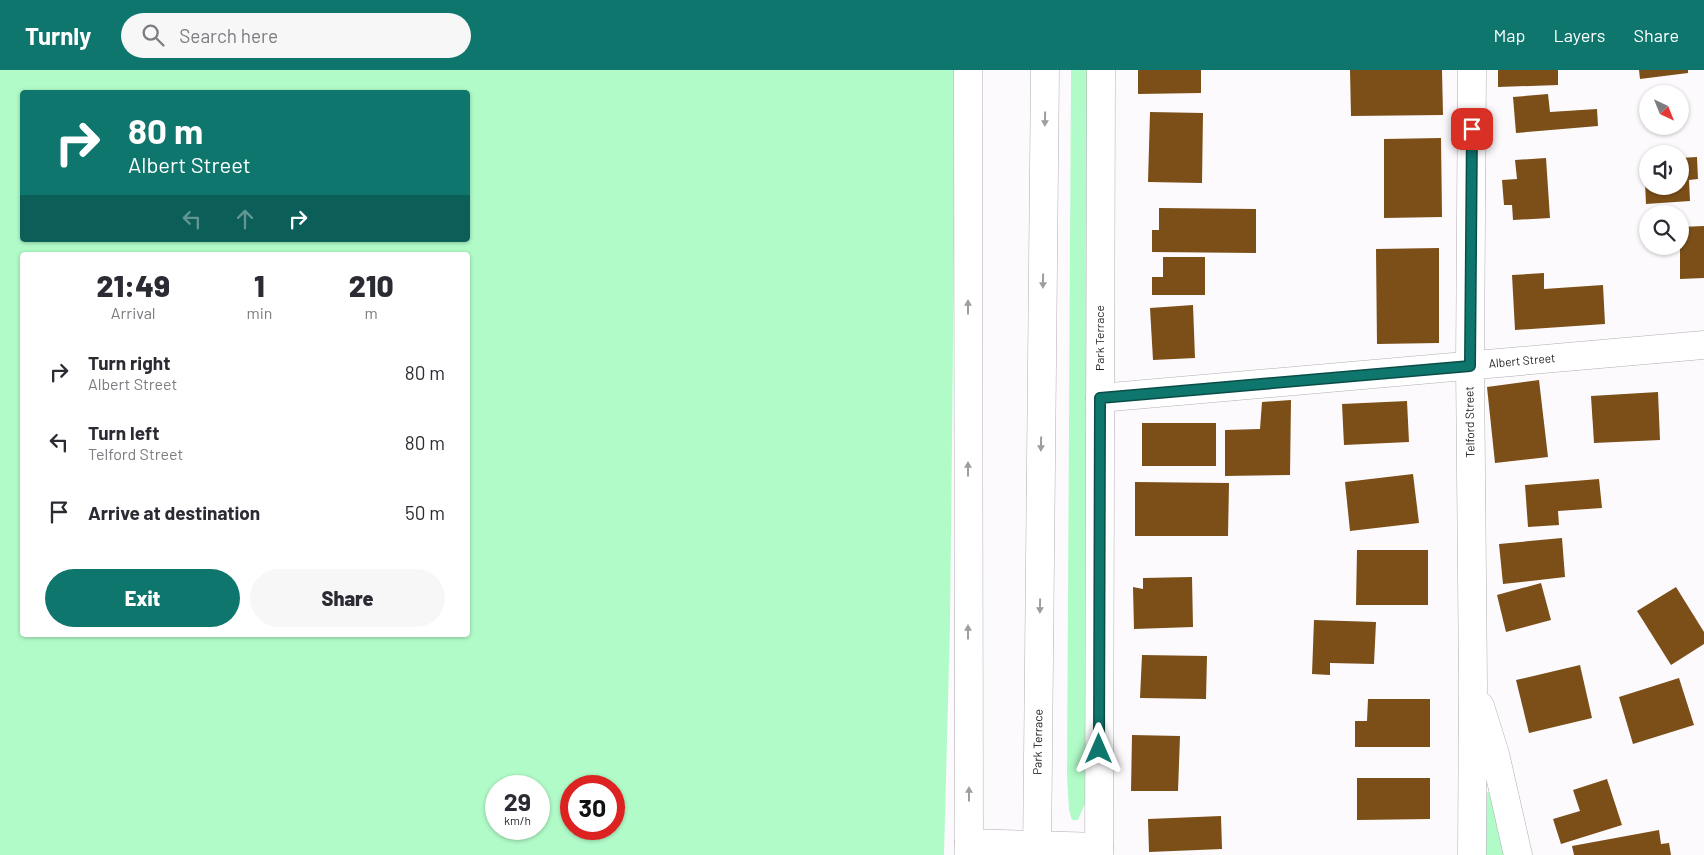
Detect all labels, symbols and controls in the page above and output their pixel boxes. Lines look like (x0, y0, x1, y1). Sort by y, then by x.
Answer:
search box (121, 13, 471, 58)
text: Turnly (25, 21, 91, 50)
icon: search (139, 21, 167, 49)
text: Search here (179, 24, 278, 47)
text: Map (1493, 24, 1525, 46)
text: Layers (1553, 24, 1606, 46)
text: Share (1634, 24, 1679, 46)
north arrow (1639, 85, 1689, 135)
map controls (1639, 85, 1689, 255)
pin (1451, 108, 1493, 150)
text: 80 m (128, 109, 203, 151)
icon: right (45, 110, 110, 175)
one-way arrow (1041, 111, 1049, 127)
icon: arrive (1458, 115, 1486, 143)
button: sound (1639, 145, 1689, 195)
text: Albert Street (128, 151, 251, 177)
icon: left (178, 205, 206, 233)
icon: ahead (231, 205, 259, 233)
icon: right (284, 205, 312, 233)
button: search (1639, 205, 1689, 255)
text: 21:49 (96, 267, 170, 303)
text: 1 (254, 267, 265, 303)
text: 210 (349, 267, 394, 303)
one-way arrow (1039, 273, 1047, 289)
one-way arrow (964, 299, 972, 315)
text: Arrival (111, 303, 156, 322)
text: min (246, 303, 272, 322)
text: m (365, 303, 378, 322)
street label: Park Terrace (1092, 305, 1106, 371)
street label: Albert Street (1488, 350, 1556, 370)
text: Turn right (88, 351, 170, 374)
icon: right (45, 358, 73, 386)
text: 80 m (405, 361, 445, 384)
text: Albert Street (88, 374, 177, 393)
street label: Telford Street (1461, 386, 1477, 458)
text: Turn left (88, 421, 159, 444)
icon: left (45, 428, 73, 456)
text: 80 m (405, 431, 445, 454)
one-way arrow (1037, 436, 1045, 452)
text: Telford Street (88, 444, 183, 463)
one-way arrow (964, 461, 972, 477)
icon: arrive (45, 498, 73, 526)
text: Arrive at destination (88, 501, 260, 524)
text: 50 m (405, 501, 445, 524)
button: Exit (45, 569, 240, 627)
button: Share (250, 569, 445, 627)
one-way arrow (1035, 598, 1043, 614)
one-way arrow (964, 624, 972, 640)
street label: Park Terrace (1029, 709, 1045, 775)
position arrow (1072, 722, 1124, 774)
speed limit sign: 30 (560, 775, 625, 840)
text: 29 (504, 786, 531, 816)
one-way arrow (965, 786, 973, 802)
text: km/h (504, 813, 531, 827)

